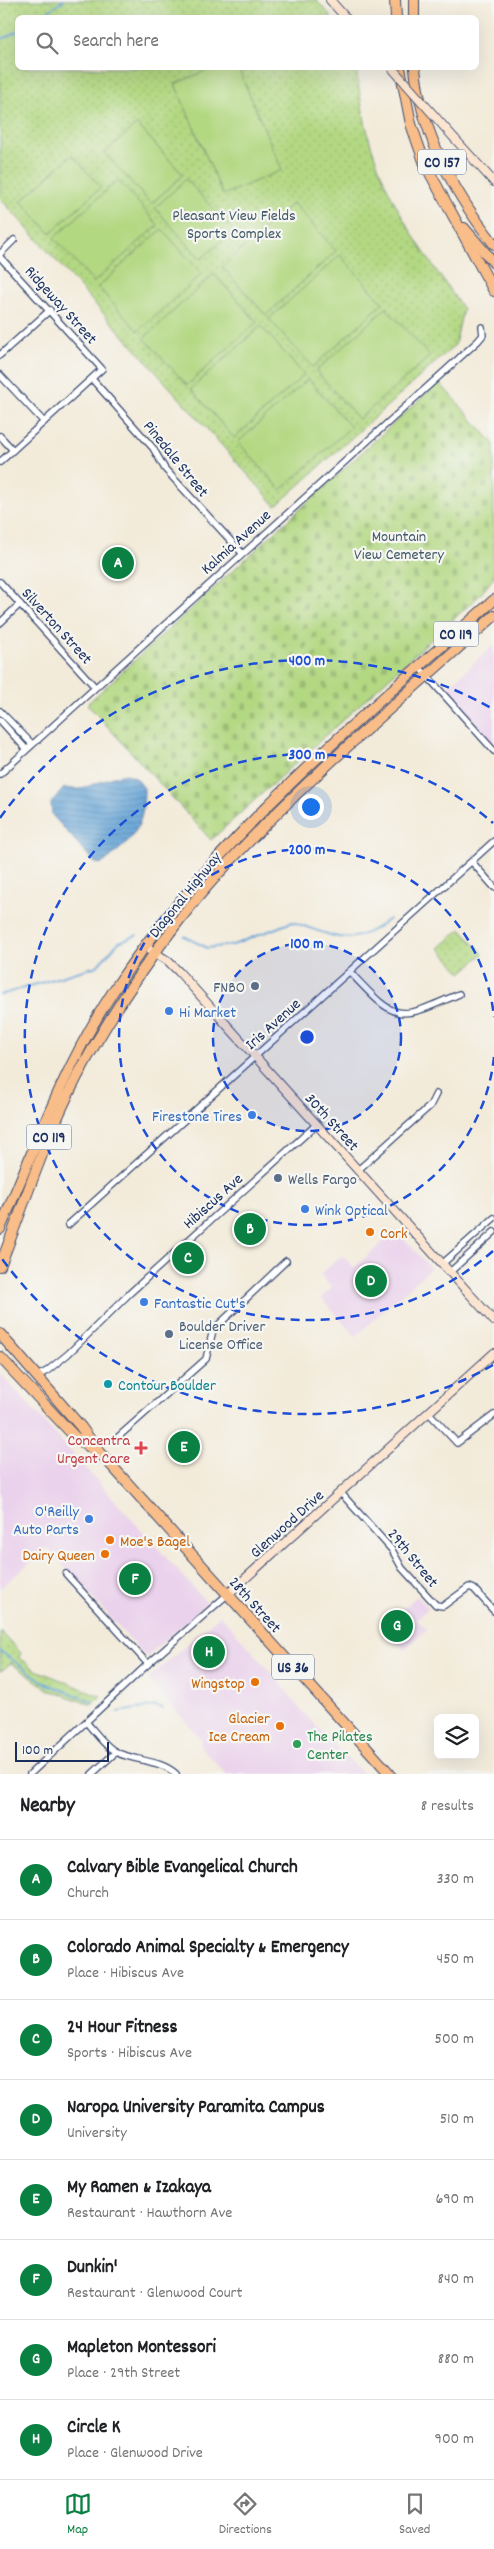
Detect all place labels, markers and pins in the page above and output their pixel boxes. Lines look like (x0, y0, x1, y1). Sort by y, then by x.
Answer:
pin: A (102, 544, 134, 582)
place label: FNBO (213, 977, 245, 1000)
marker: FNBO (249, 980, 261, 992)
place label: Hi Market (179, 1002, 236, 1025)
marker: Hi Market (163, 1005, 175, 1017)
centre of rings (298, 1028, 316, 1046)
place label: Firestone Tires (152, 1106, 242, 1129)
marker: Firestone Tires (246, 1109, 258, 1121)
place label: Wells Fargo (288, 1169, 357, 1192)
marker: Wells Fargo (272, 1172, 284, 1184)
place label: Wink Optical (315, 1200, 388, 1223)
marker: Wink Optical (299, 1203, 311, 1215)
pin: B (234, 1210, 266, 1248)
place label: Cork (380, 1223, 408, 1246)
marker: Cork (364, 1226, 376, 1238)
pin: C (172, 1239, 204, 1277)
pin: D (355, 1262, 387, 1300)
place label: Fantastic Cut's (154, 1293, 246, 1316)
marker: Fantastic Cut's (138, 1296, 150, 1308)
place label: Boulder Driver License Office (179, 1316, 265, 1357)
marker: Boulder Driver License Office (163, 1328, 175, 1340)
place label: Contour Boulder (118, 1375, 216, 1398)
marker: Contour Boulder (102, 1378, 114, 1390)
pin: E (168, 1428, 200, 1466)
place label: Concentra Urgent Care (57, 1430, 130, 1471)
marker: Concentra Urgent Care (134, 1441, 148, 1455)
place label: O'Reilly Auto Parts (13, 1501, 80, 1542)
marker: O'Reilly Auto Parts (83, 1513, 95, 1525)
place label: Moe's Bagel (120, 1531, 190, 1554)
marker: Moe's Bagel (104, 1534, 116, 1546)
place label: Dairy Queen (23, 1545, 95, 1568)
marker: Dairy Queen (99, 1548, 111, 1560)
pin: F (119, 1560, 151, 1598)
pin: G (381, 1607, 413, 1645)
pin: H (193, 1633, 225, 1671)
place label: Wingstop (191, 1673, 245, 1696)
marker: Wingstop (249, 1676, 261, 1688)
place label: Glacier Ice Cream (209, 1708, 270, 1749)
marker: Glacier Ice Cream (274, 1720, 286, 1732)
place label: The Pilates Center (307, 1726, 373, 1767)
marker: The Pilates Center (291, 1738, 303, 1750)

